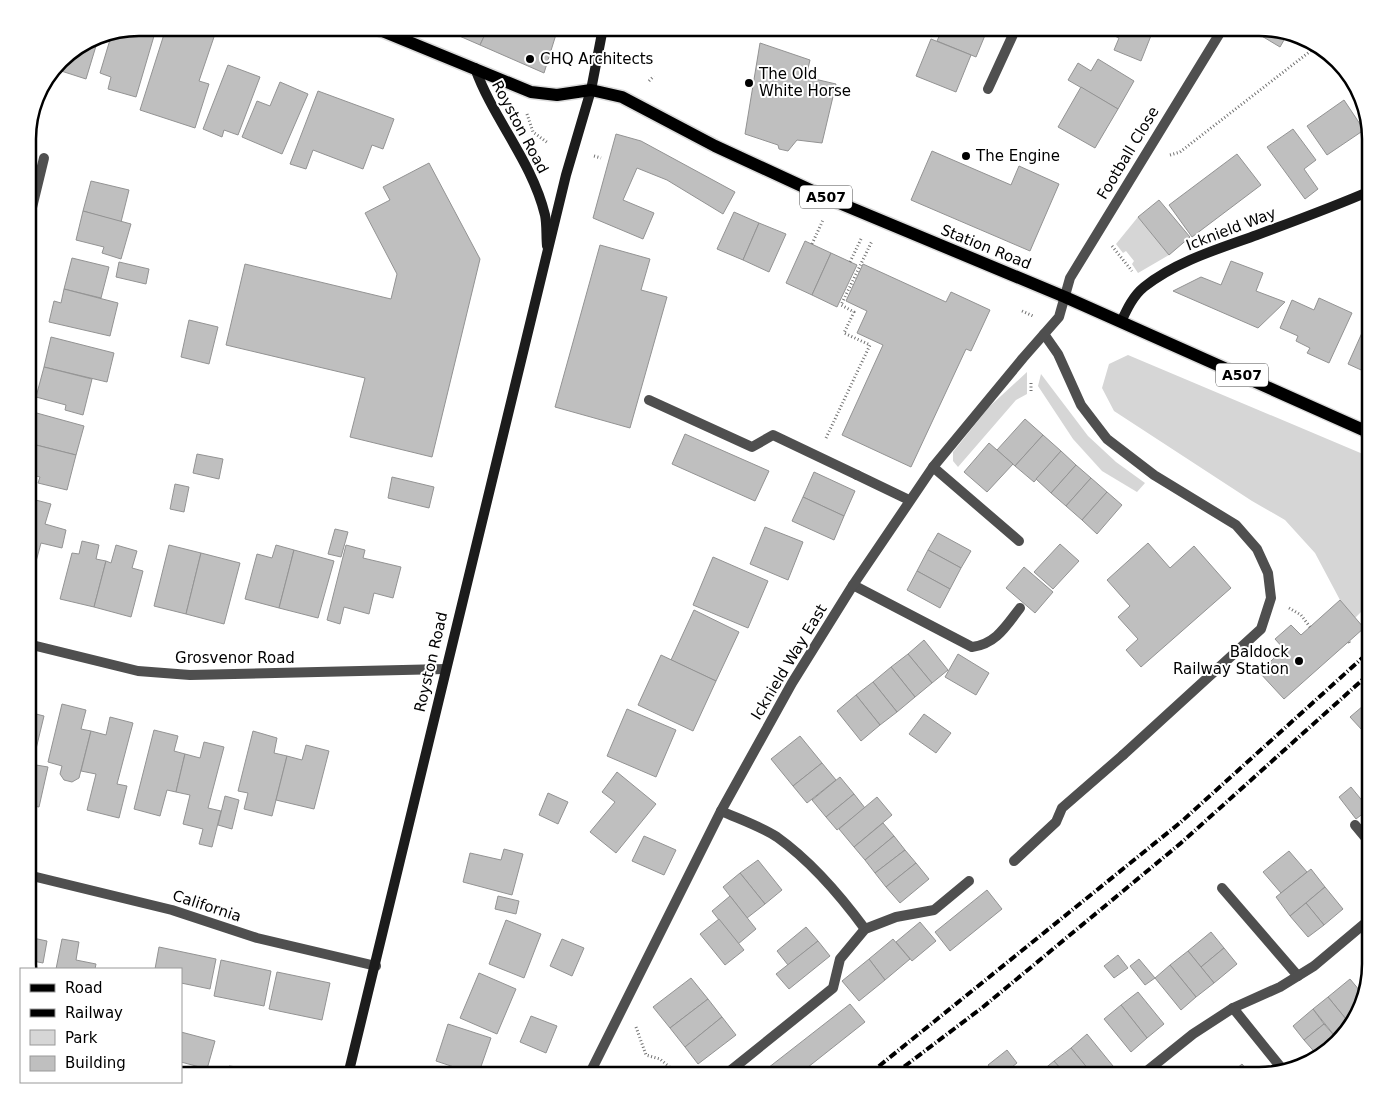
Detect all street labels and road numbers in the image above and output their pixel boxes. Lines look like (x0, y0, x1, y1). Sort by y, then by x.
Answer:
street label: Royston Road (488, 77, 552, 177)
street label: Football Close (1093, 103, 1163, 203)
road number: A507 (800, 186, 852, 208)
street label: Icknield Way (1184, 204, 1279, 254)
street label: Station Road (938, 221, 1034, 273)
road number: A507 (1216, 364, 1268, 386)
street label: Icknield Way East (747, 601, 831, 723)
street label: Royston Road (411, 610, 451, 714)
street label: Grosvenor Road (175, 649, 295, 667)
street label: California (170, 886, 244, 926)

